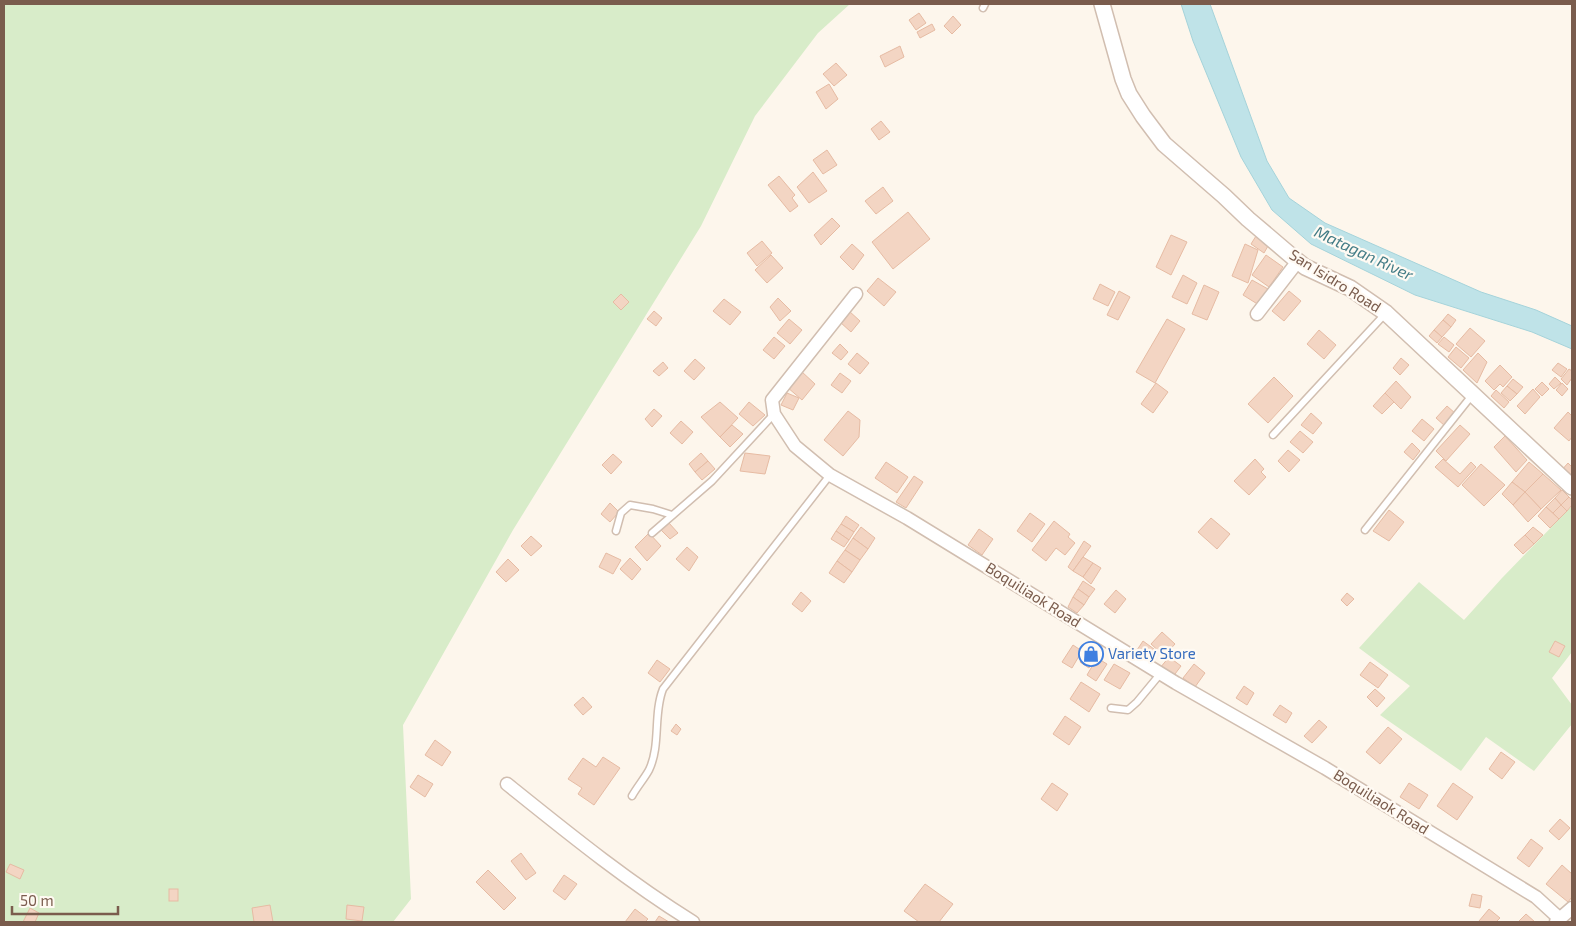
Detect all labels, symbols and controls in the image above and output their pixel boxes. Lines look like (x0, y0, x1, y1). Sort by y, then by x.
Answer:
water label: Matagan River (1312, 221, 1417, 284)
street label: San Isidro Road (1286, 245, 1385, 316)
street label: Boquiliaok Road (983, 558, 1084, 631)
shop icon: Variety Store (1078, 641, 1104, 667)
place label: Variety Store (1108, 644, 1196, 662)
street label: Boquiliaok Road (1331, 765, 1432, 838)
scale bar (12, 884, 119, 916)
text: 50 m (20, 891, 54, 909)

